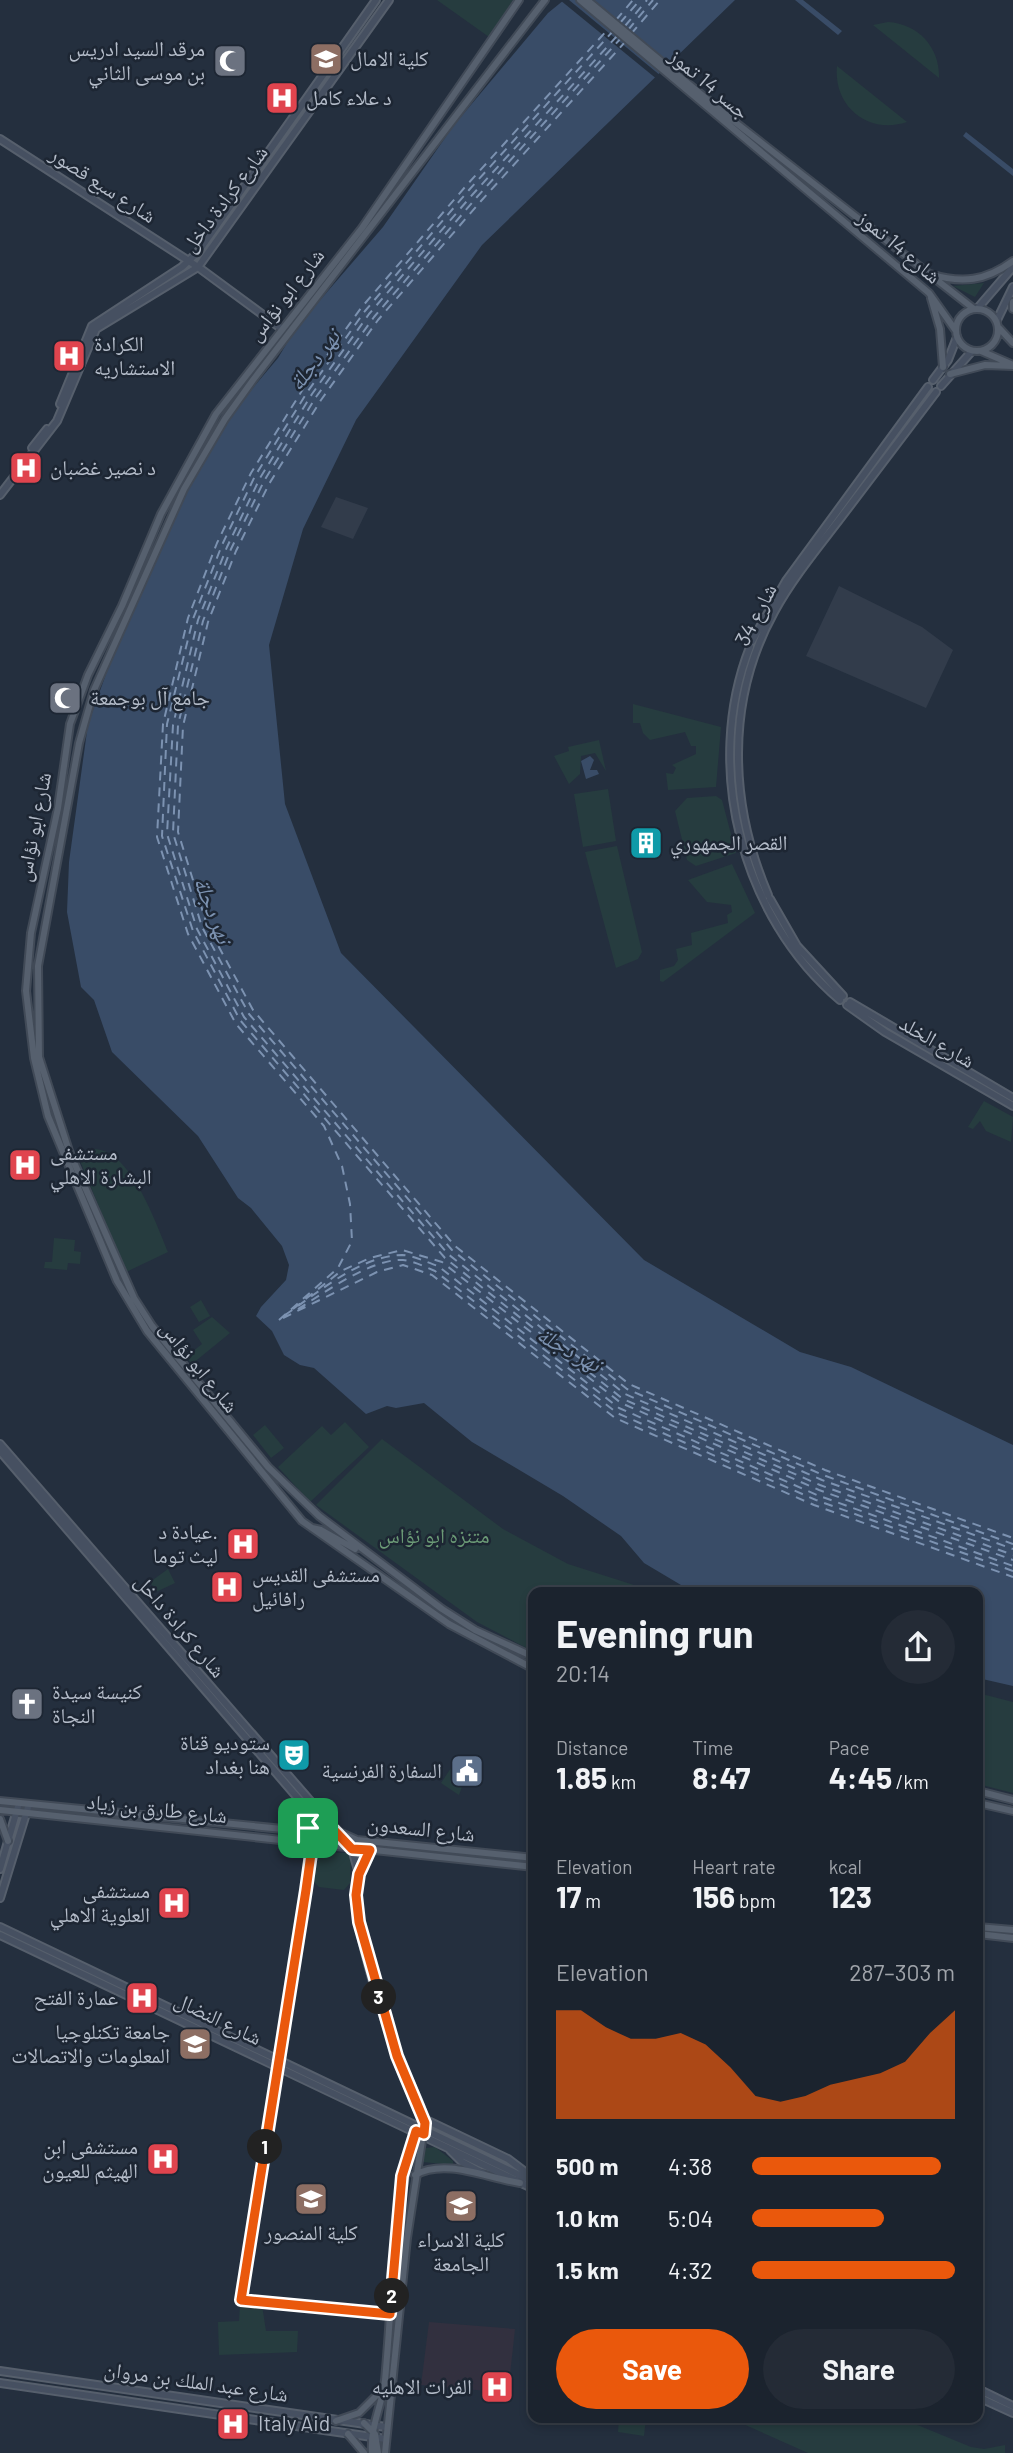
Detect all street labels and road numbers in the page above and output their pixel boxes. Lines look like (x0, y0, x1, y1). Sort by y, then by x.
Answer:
street label: جسر 14 تموز (664, 41, 755, 124)
street label: شارع سبع قصور (44, 140, 162, 229)
street label: شارع كرادة داخل (176, 140, 274, 258)
street label: شارع 14 تموز (851, 203, 947, 289)
street label: شارع ابو نؤاس (241, 243, 330, 347)
street label: شارع 34 (728, 579, 783, 651)
street label: شارع ابو نؤاس (10, 770, 57, 884)
street label: شارع الخلد (895, 1009, 980, 1074)
street label: شارع ابو نؤاس (154, 1315, 245, 1418)
street label: شارع كرادة داخل (129, 1568, 232, 1683)
street label: شارع طارق بن زياد (86, 1788, 228, 1829)
street label: شارع السعدون (366, 1809, 476, 1848)
street label: شارع النضال (170, 1986, 266, 2051)
street label: شارع عبد الملك بن مروان (102, 2355, 290, 2408)

